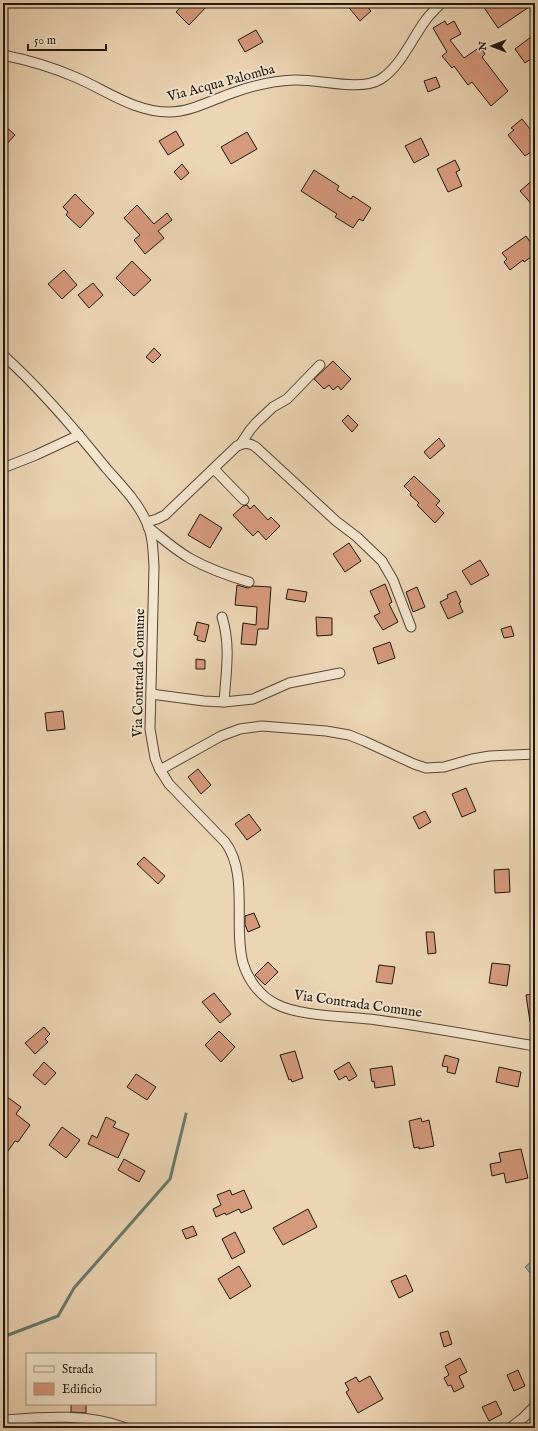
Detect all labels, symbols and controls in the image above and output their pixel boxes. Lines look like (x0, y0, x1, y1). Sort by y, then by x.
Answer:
scale bar (28, 26, 106, 52)
north arrow (472, 26, 512, 66)
text: 50 m (34, 33, 56, 48)
text: N (476, 41, 490, 52)
street label: Via Acqua Palomba (164, 60, 278, 106)
street label: Via Contrada Comune (129, 608, 149, 739)
street label: Via Contrada Comune (292, 986, 424, 1022)
legend (26, 1353, 156, 1405)
text: Strada (62, 1362, 94, 1377)
text: Edificio (62, 1382, 102, 1397)

